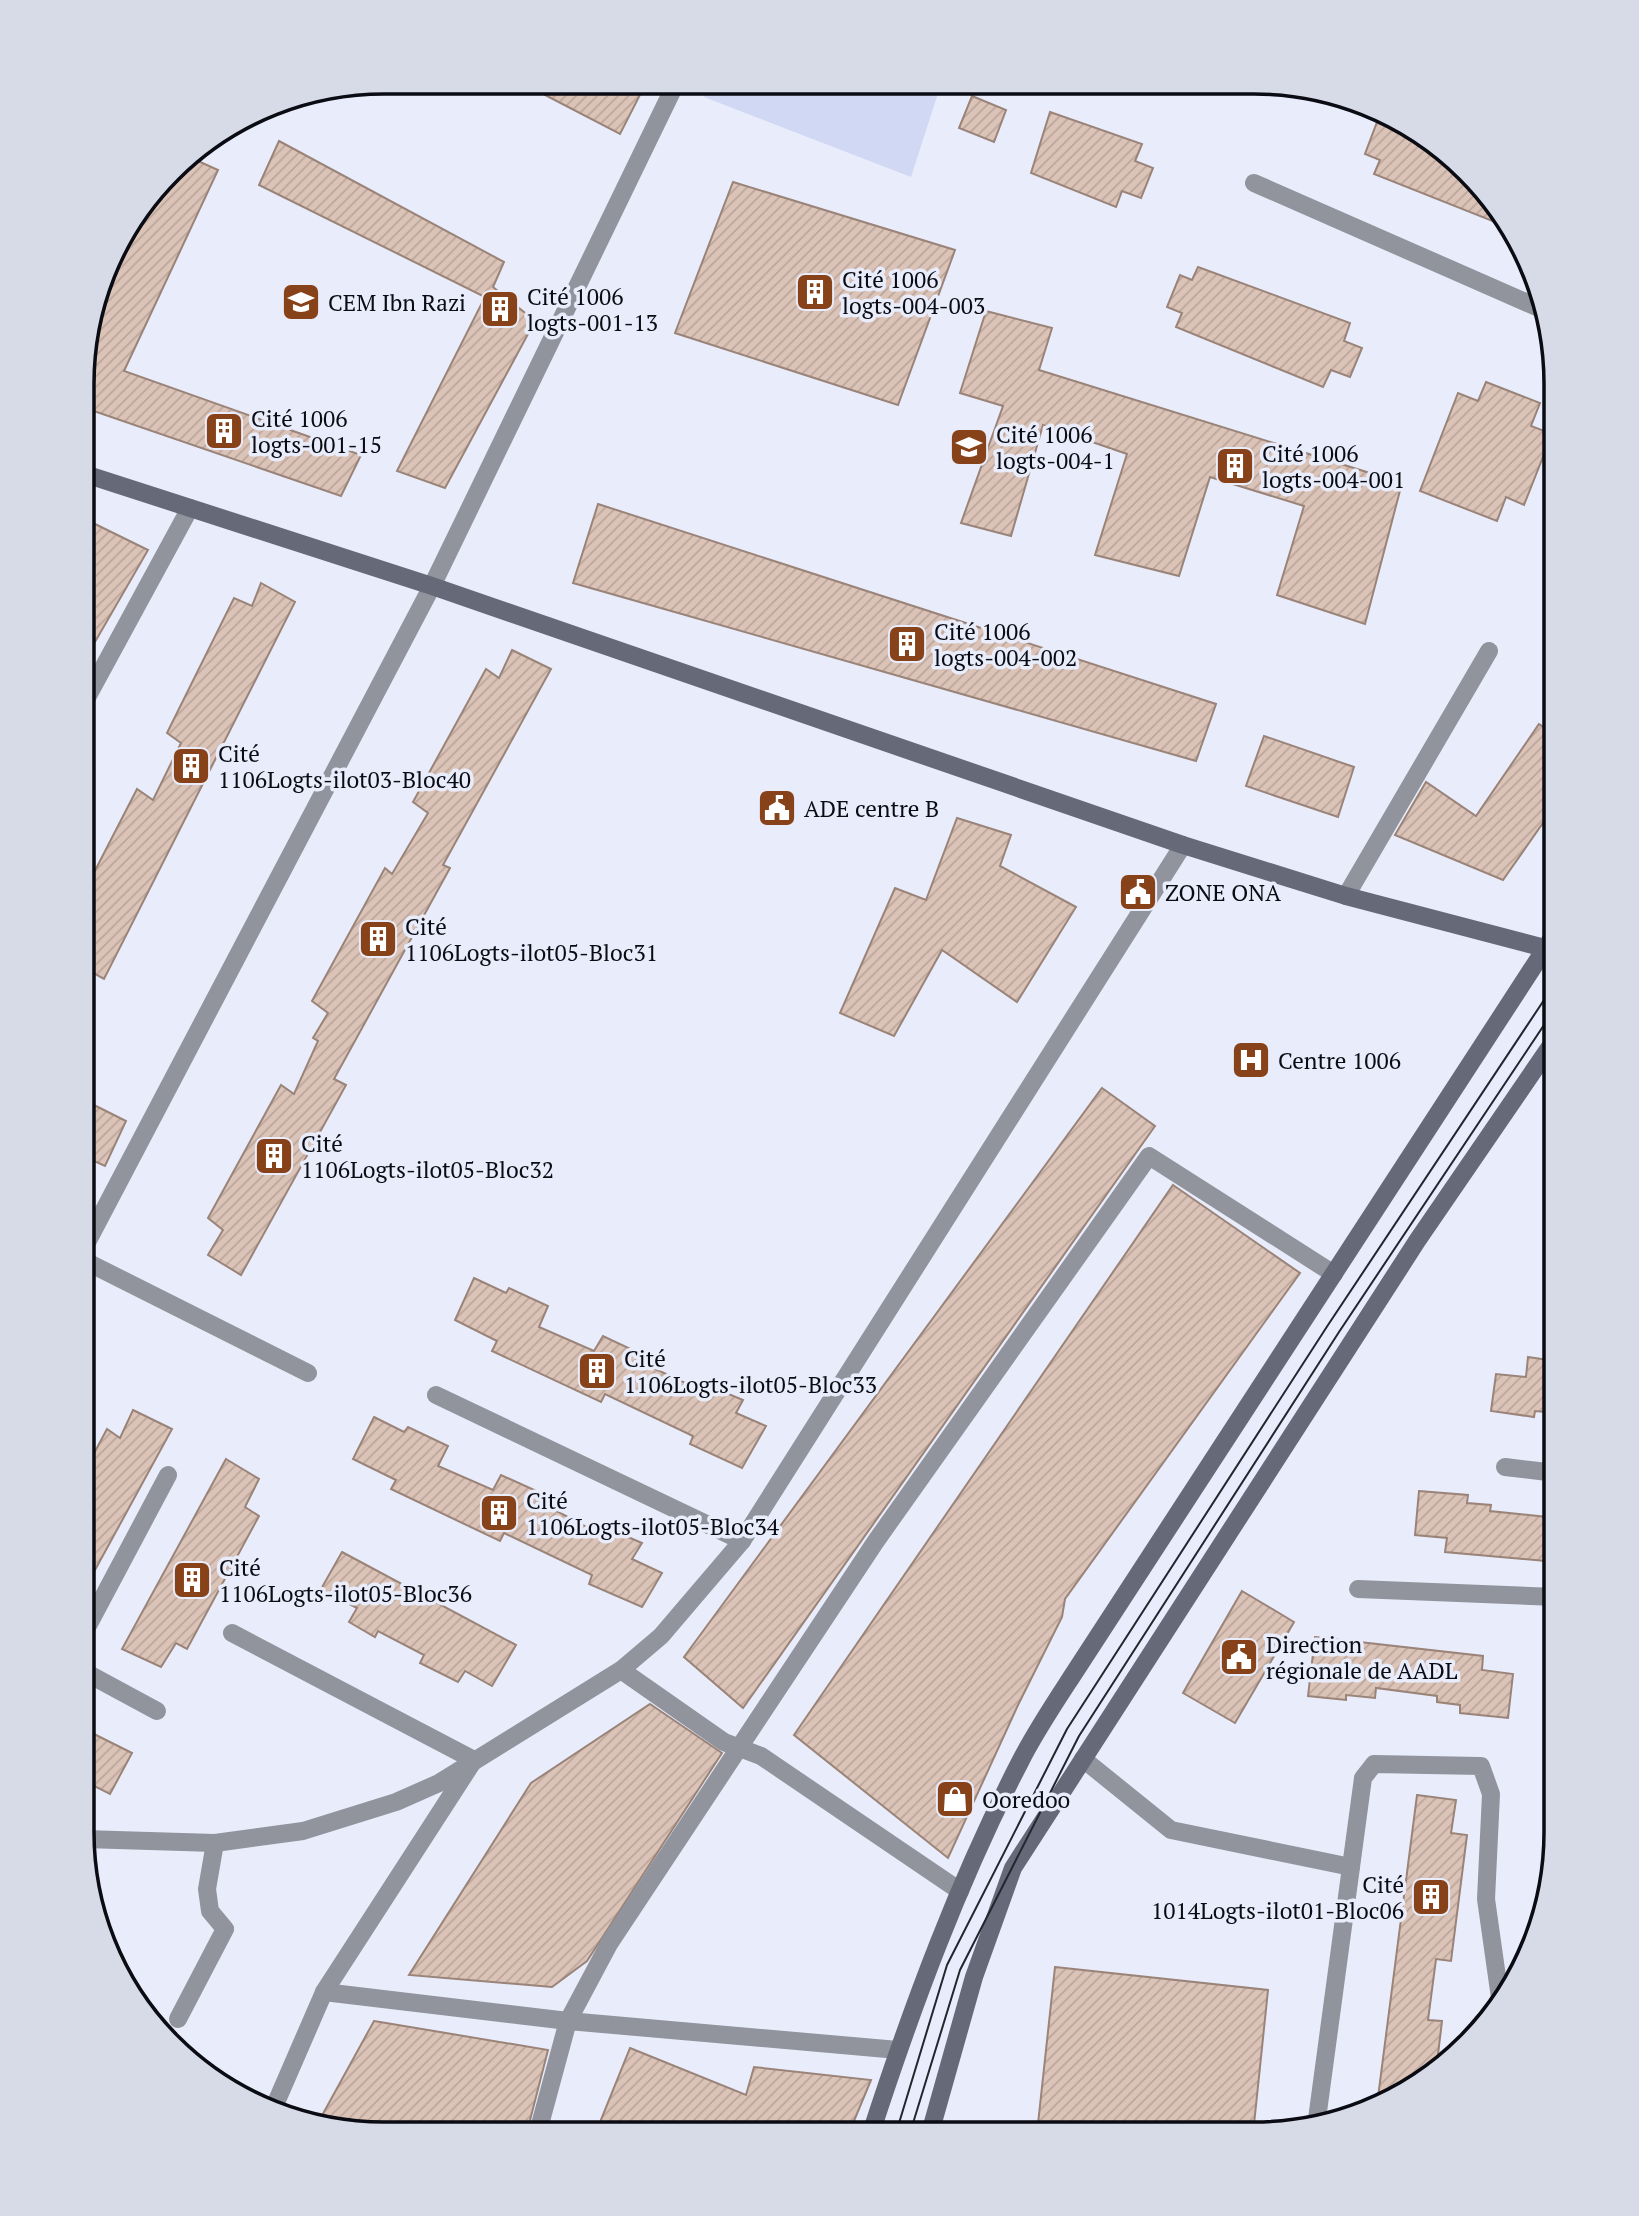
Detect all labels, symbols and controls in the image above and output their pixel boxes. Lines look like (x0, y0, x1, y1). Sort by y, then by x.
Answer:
place label: Cité 1006 logts-004-003 (842, 264, 985, 321)
building icon: Cité 1006 logts-004-003 (794, 271, 836, 313)
school or university icon: CEM Ibn Razi (280, 281, 322, 323)
place label: Cité 1006 logts-001-13 (527, 281, 658, 338)
place label: CEM Ibn Razi (328, 287, 466, 318)
building icon: Cité 1006 logts-001-13 (479, 288, 521, 330)
place label: Cité 1006 logts-001-15 (251, 403, 382, 460)
building icon: Cité 1006 logts-001-15 (203, 410, 245, 452)
place label: Cité 1006 logts-004-1 (996, 419, 1115, 476)
school or university icon: Cité 1006 logts-004-1 (948, 426, 990, 468)
place label: Cité 1006 logts-004-001 (1262, 438, 1405, 495)
building icon: Cité 1006 logts-004-001 (1214, 445, 1256, 487)
place label: Cité 1006 logts-004-002 (934, 616, 1077, 673)
building icon: Cité 1006 logts-004-002 (886, 623, 928, 665)
place label: Cité 1106Logts-ilot03-Bloc40 (218, 738, 471, 795)
building icon: Cité 1106Logts-ilot03-Bloc40 (170, 745, 212, 787)
public building icon: ADE centre B (756, 787, 798, 829)
place label: ADE centre B (804, 793, 939, 824)
public building icon: ZONE ONA (1117, 871, 1159, 913)
place label: ZONE ONA (1165, 877, 1281, 908)
place label: Cité 1106Logts-ilot05-Bloc31 (405, 911, 658, 968)
building icon: Cité 1106Logts-ilot05-Bloc31 (357, 918, 399, 960)
hospital icon: Centre 1006 (1230, 1039, 1272, 1081)
place label: Centre 1006 (1278, 1045, 1401, 1076)
place label: Cité 1106Logts-ilot05-Bloc32 (301, 1128, 554, 1185)
building icon: Cité 1106Logts-ilot05-Bloc32 (253, 1135, 295, 1177)
place label: Cité 1106Logts-ilot05-Bloc33 (624, 1343, 877, 1400)
building icon: Cité 1106Logts-ilot05-Bloc33 (576, 1350, 618, 1392)
place label: Cité 1106Logts-ilot05-Bloc34 (526, 1485, 780, 1542)
building icon: Cité 1106Logts-ilot05-Bloc34 (478, 1492, 520, 1534)
place label: Cité 1106Logts-ilot05-Bloc36 (219, 1552, 472, 1609)
building icon: Cité 1106Logts-ilot05-Bloc36 (171, 1559, 213, 1601)
place label: Direction régionale de AADL (1266, 1629, 1458, 1686)
public building icon: Direction régionale de AADL (1218, 1636, 1260, 1678)
shop icon: Ooredoo (934, 1778, 976, 1820)
place label: Ooredoo (982, 1784, 1070, 1815)
place label: Cité 1014Logts-ilot01-Bloc06 (1151, 1869, 1404, 1926)
building icon: Cité 1014Logts-ilot01-Bloc06 (1410, 1876, 1452, 1918)

